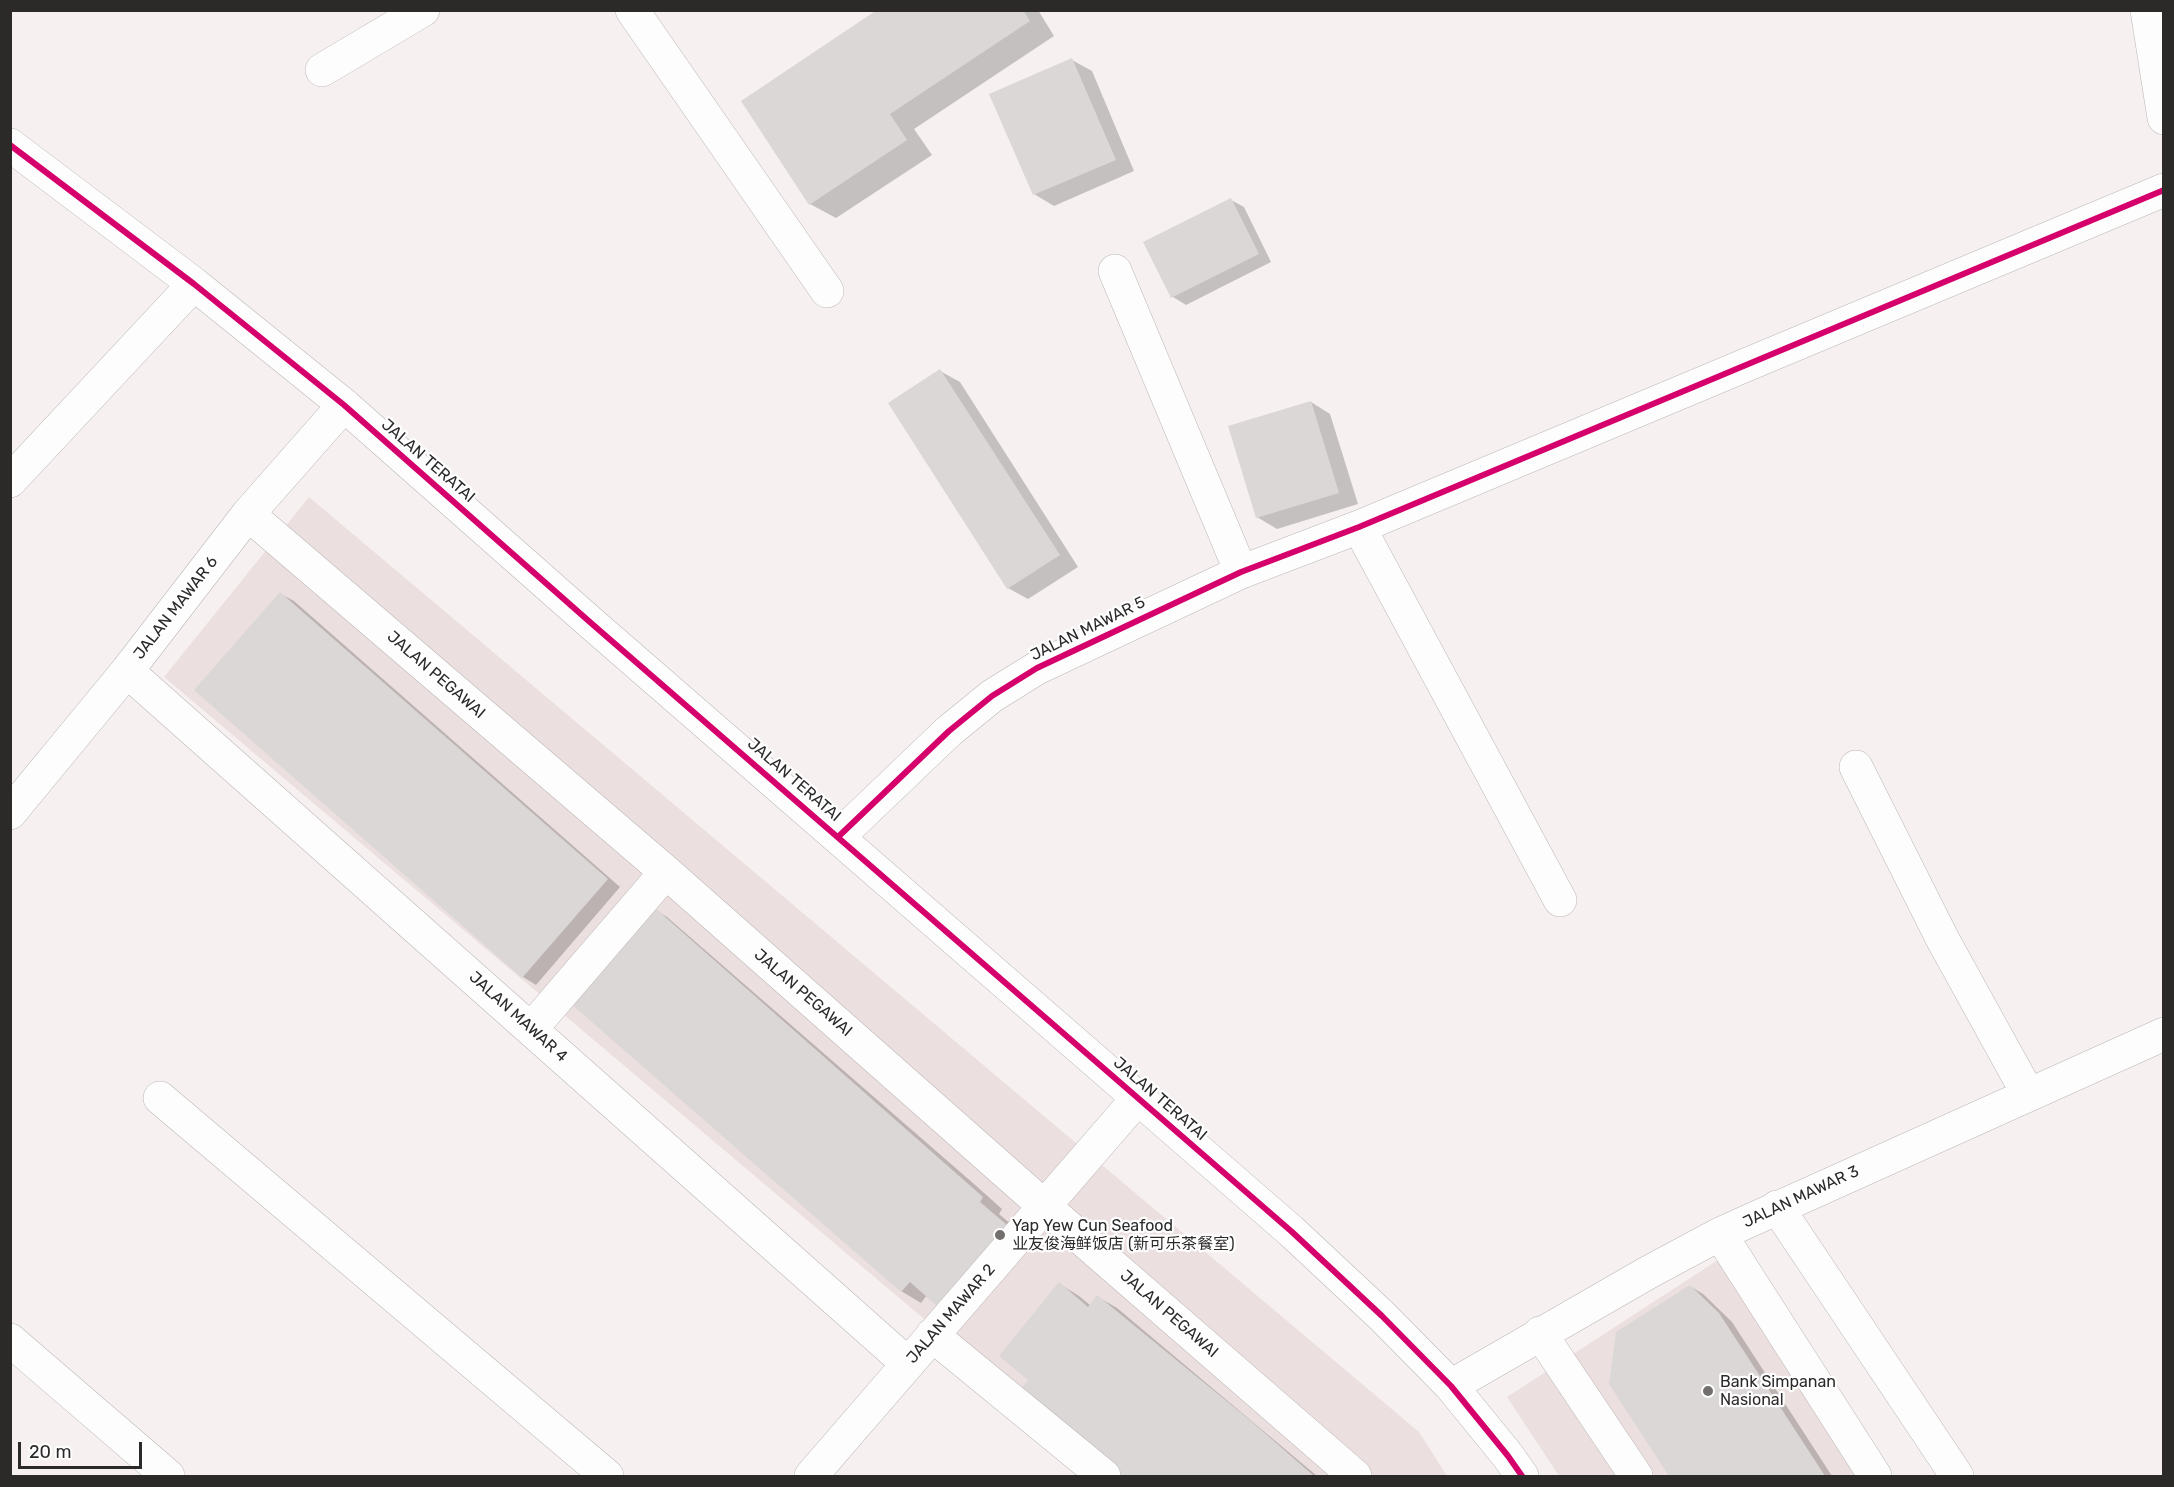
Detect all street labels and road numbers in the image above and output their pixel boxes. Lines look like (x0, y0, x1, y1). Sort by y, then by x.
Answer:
street label: JALAN TERATAI (377, 415, 479, 507)
street label: JALAN MAWAR 6 (130, 553, 222, 663)
street label: JALAN MAWAR 5 (1027, 593, 1149, 665)
street label: JALAN PEGAWAI (383, 627, 489, 723)
street label: JALAN TERATAI (743, 734, 845, 826)
street label: JALAN PEGAWAI (750, 945, 856, 1041)
street label: JALAN MAWAR 4 (465, 968, 571, 1066)
street label: JALAN TERATAI (1109, 1053, 1211, 1145)
street label: JALAN MAWAR 3 (1740, 1162, 1862, 1232)
street label: JALAN MAWAR 2 (903, 1260, 999, 1368)
street label: JALAN PEGAWAI (1116, 1266, 1222, 1362)

